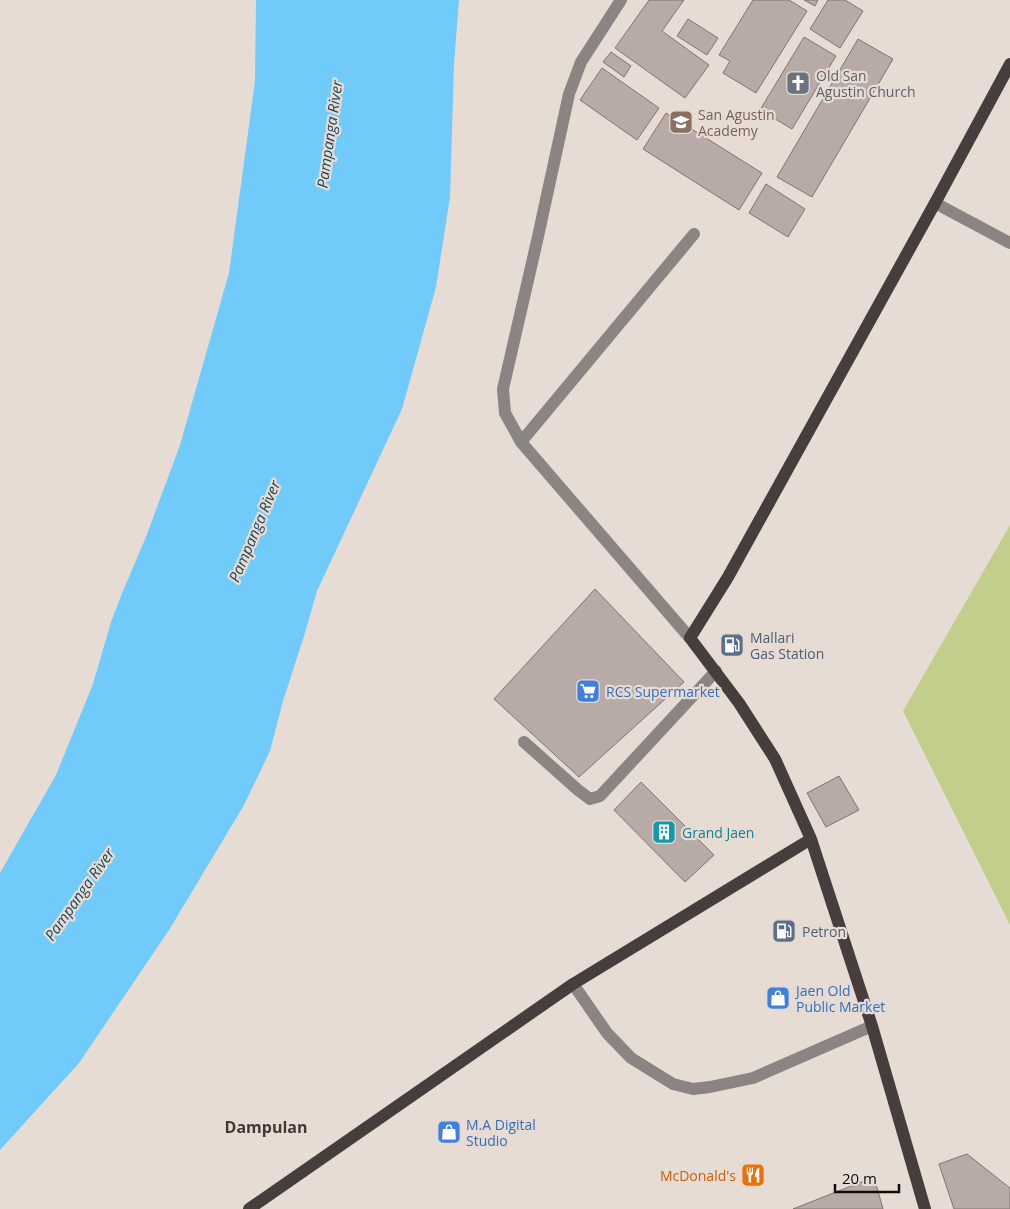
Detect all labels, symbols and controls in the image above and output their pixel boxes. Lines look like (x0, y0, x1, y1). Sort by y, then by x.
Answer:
place label: Old San Agustin Church (816, 66, 915, 101)
church icon: Old San Agustin Church (785, 70, 811, 96)
water label: Pampanga River (312, 78, 347, 189)
place label: San Agustin Academy (698, 105, 775, 140)
school or university icon: San Agustin Academy (668, 109, 694, 135)
water label: Pampanga River (224, 476, 285, 585)
place label: Mallari Gas Station (750, 628, 824, 663)
fuel station icon: Mallari Gas Station (719, 632, 745, 658)
supermarket icon: RCS Supermarket (575, 678, 601, 704)
place label: RCS Supermarket (606, 682, 720, 701)
building icon: Grand Jaen (651, 819, 677, 845)
place label: Grand Jaen (682, 823, 754, 842)
water label: Pampanga River (40, 843, 119, 944)
fuel station icon: Petron (771, 918, 797, 944)
place label: Petron (802, 922, 846, 941)
place label: Jaen Old Public Market (794, 981, 885, 1016)
shop icon: Jaen Old Public Market (765, 985, 791, 1011)
place label: M.A Digital Studio (466, 1115, 536, 1150)
district label: Dampulan (225, 1116, 307, 1138)
shop icon: M.A Digital Studio (436, 1119, 462, 1145)
restaurant icon: McDonald's (740, 1162, 766, 1188)
scale bar (835, 1162, 899, 1194)
place label: McDonald's (660, 1166, 736, 1185)
text: 20 m (842, 1168, 877, 1188)

